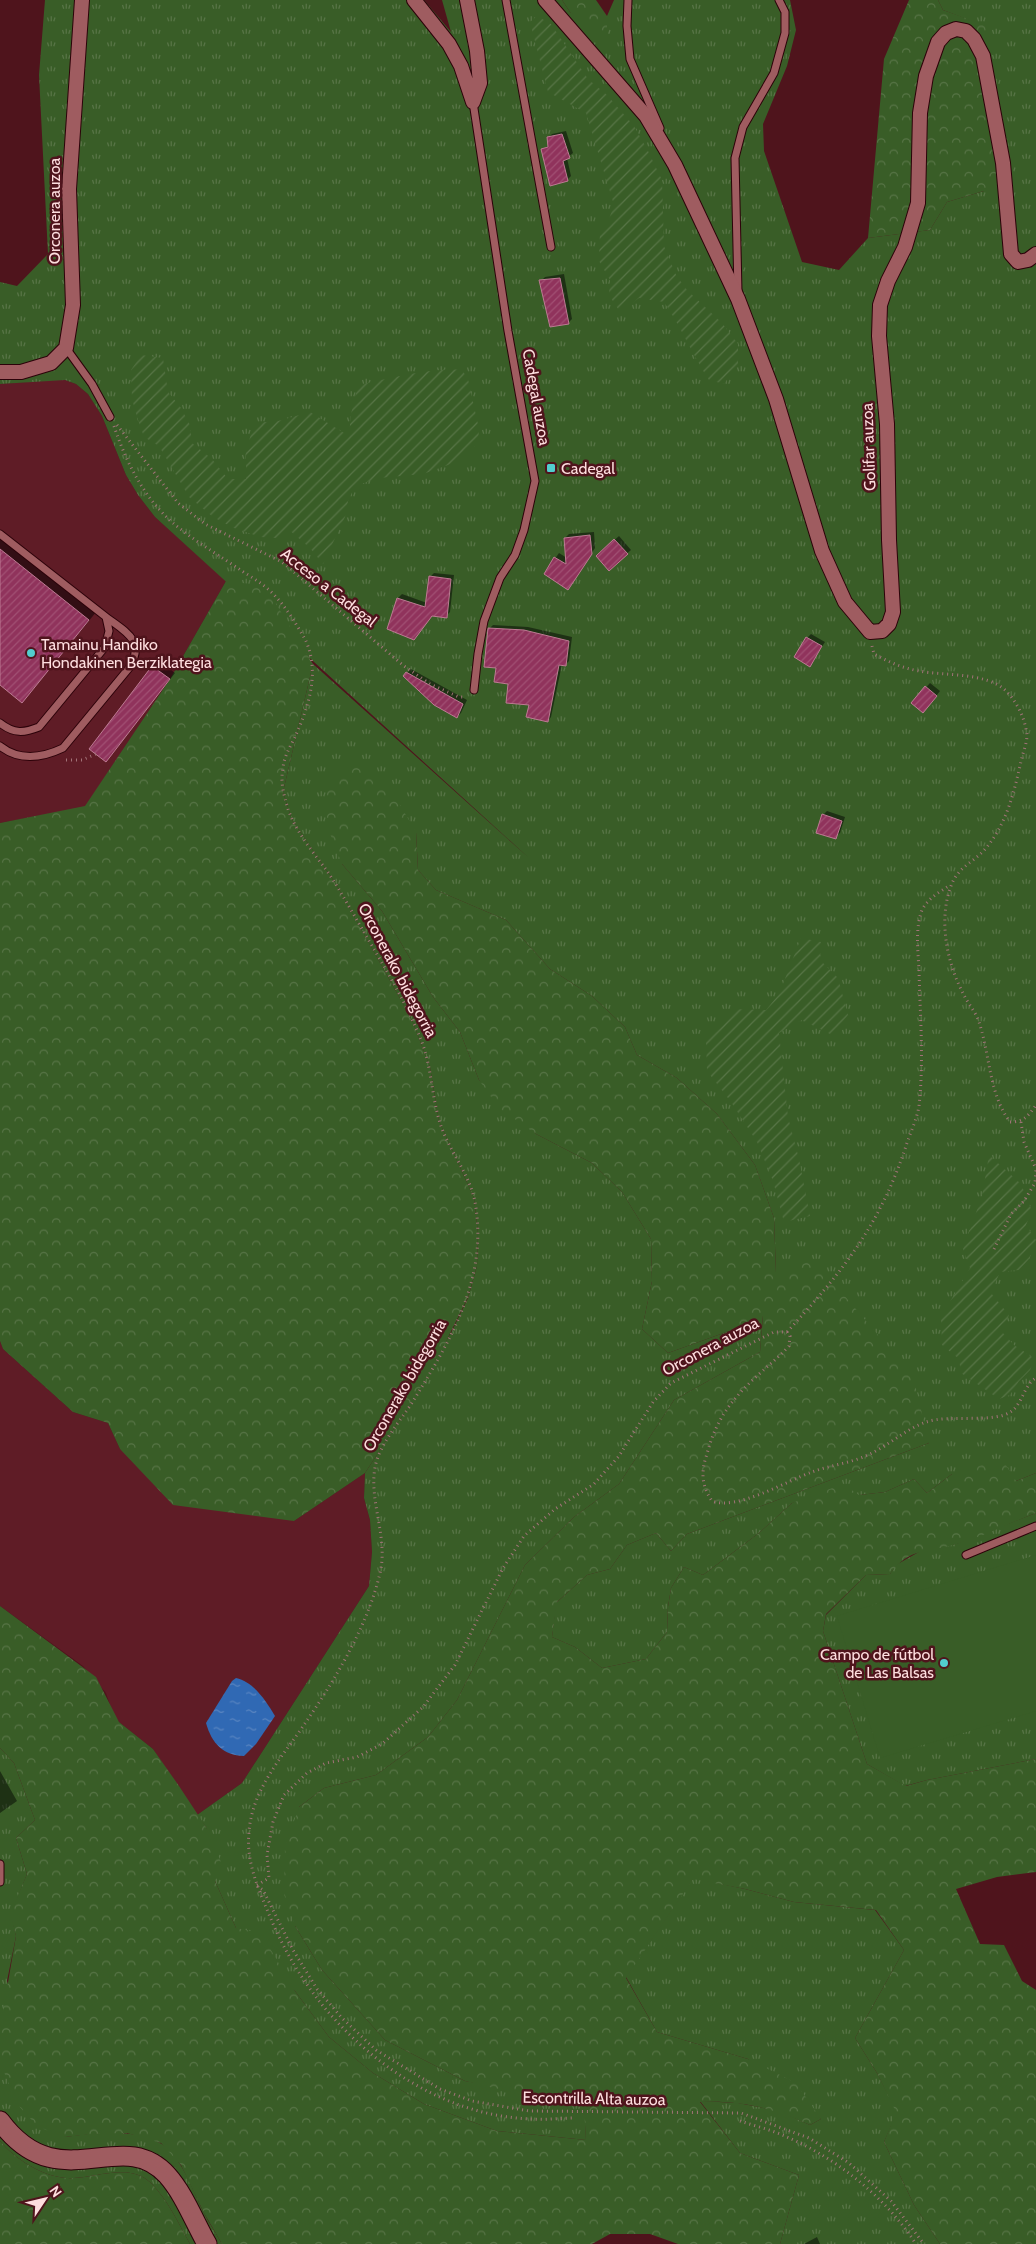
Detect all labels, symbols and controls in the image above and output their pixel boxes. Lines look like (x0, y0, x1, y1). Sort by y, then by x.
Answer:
street label: Orconera auzoa (45, 158, 64, 264)
street label: Cadegal auzoa (519, 347, 554, 447)
street label: Golifar auzoa (857, 402, 880, 491)
place label: Cadegal (561, 459, 615, 478)
marker: Cadegal (545, 462, 557, 474)
street label: Acceso a Cadegal (277, 544, 381, 631)
place label: Tamainu Handiko Hondakinen Berziklategia (41, 635, 212, 672)
marker: Tamainu Handiko Hondakinen Berziklategia (25, 647, 37, 659)
street label: Orconerako bidegorria (354, 900, 441, 1041)
street label: Orconera auzoa (659, 1313, 762, 1380)
street label: Orconerako bidegorria (359, 1316, 450, 1455)
place label: Campo de fútbol de Las Balsas (820, 1645, 934, 1682)
marker: Campo de fútbol de Las Balsas (938, 1657, 950, 1669)
street label: Escontrilla Alta auzoa (522, 2088, 666, 2109)
north arrow (20, 2174, 70, 2224)
text: N (45, 2182, 66, 2201)

